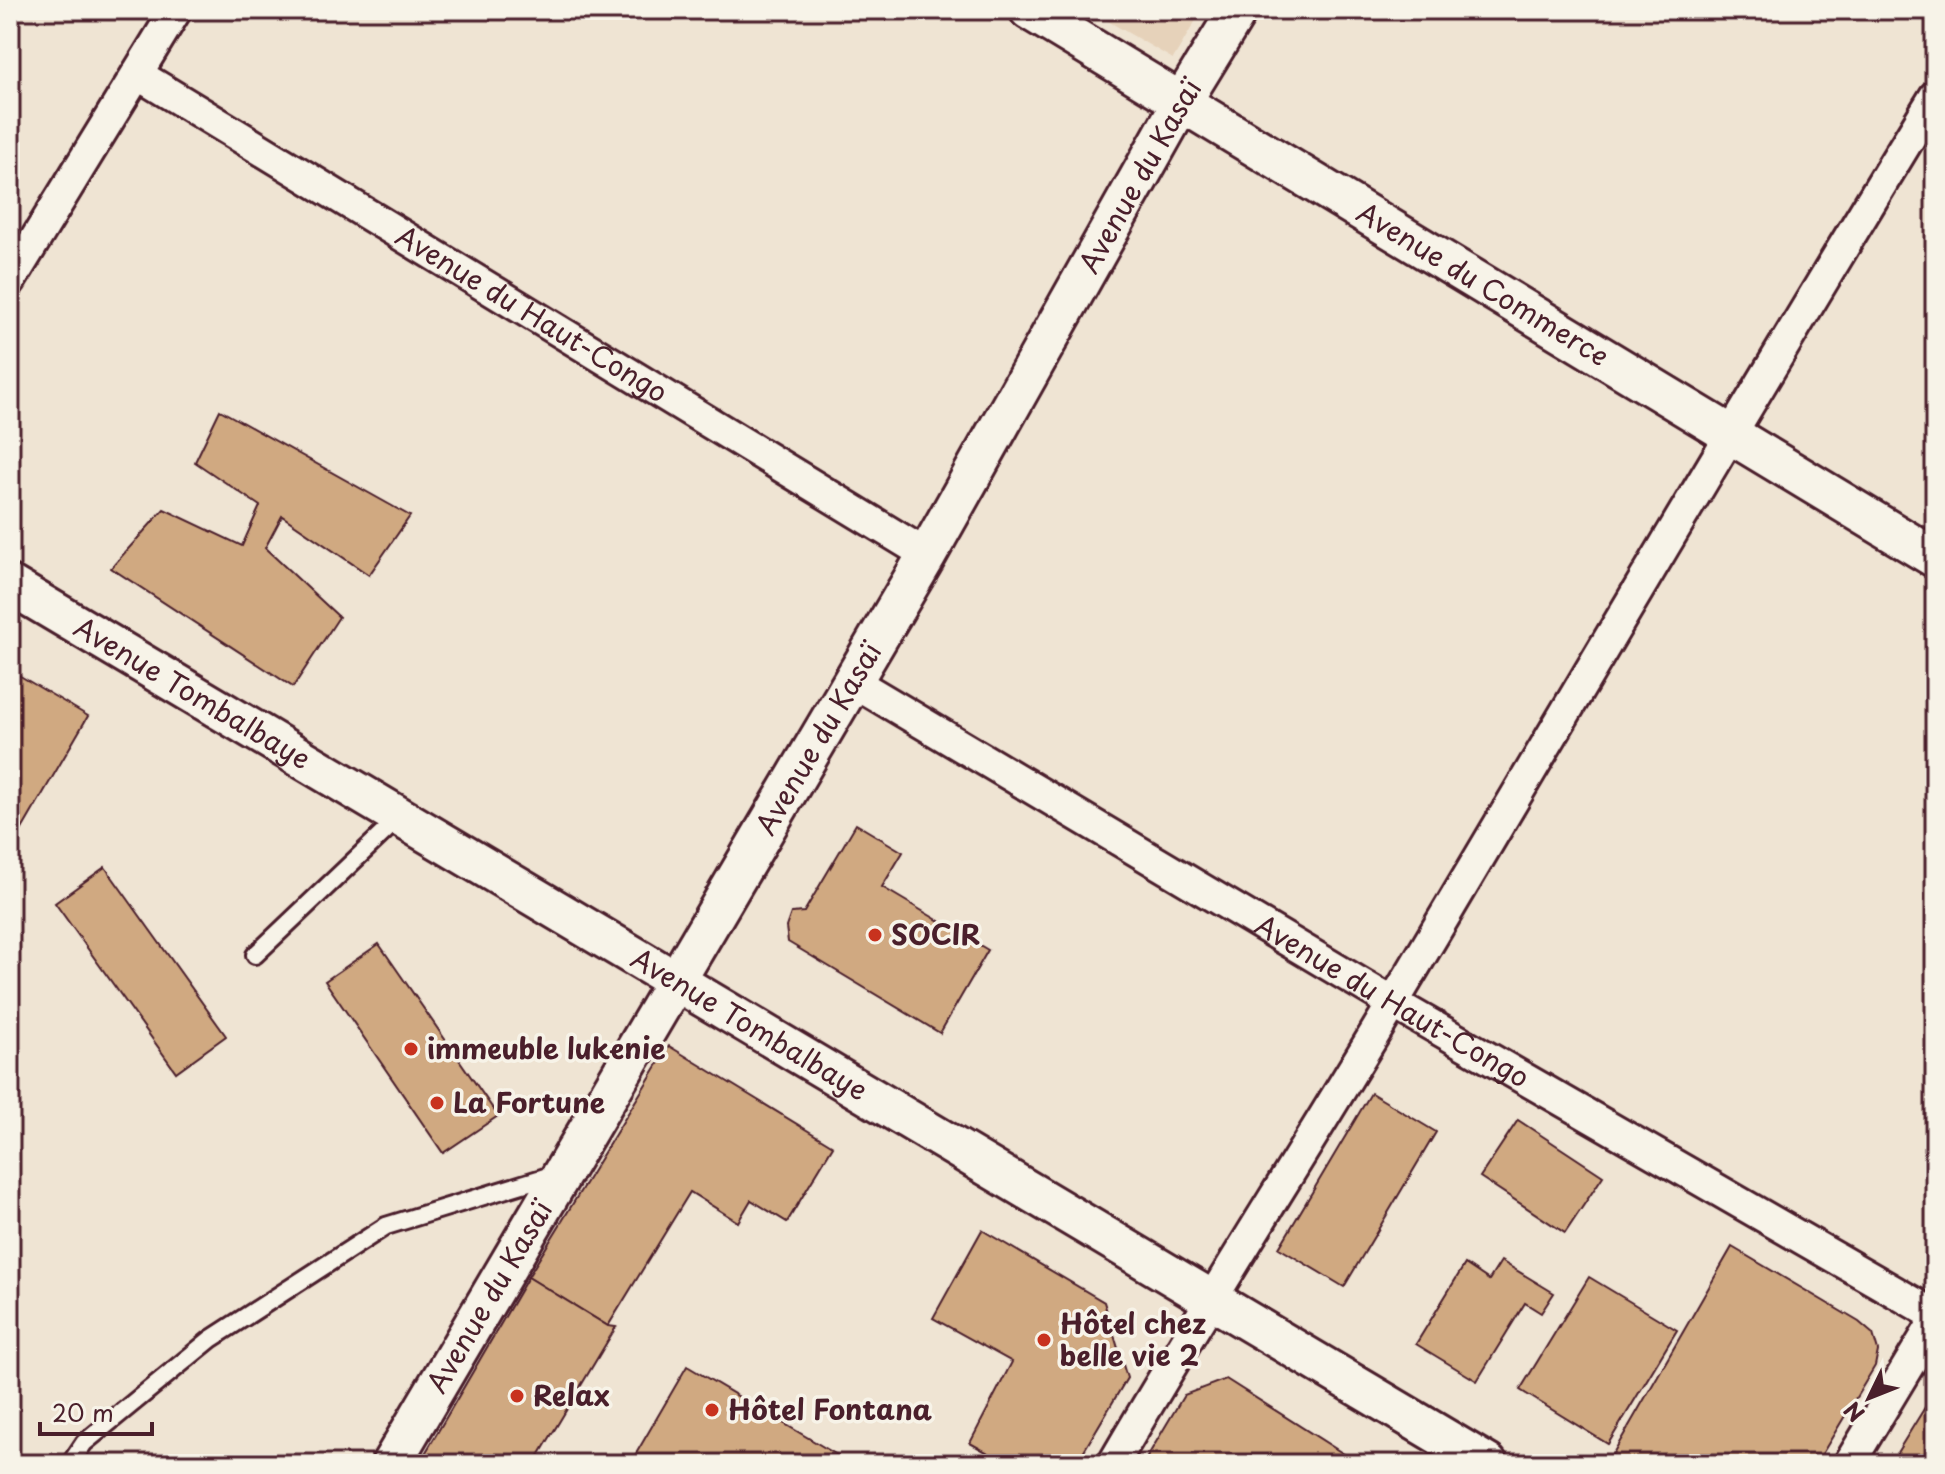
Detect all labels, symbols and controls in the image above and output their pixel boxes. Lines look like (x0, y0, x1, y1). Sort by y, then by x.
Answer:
street label: Avenue du Kasaï (1067, 69, 1212, 281)
street label: Avenue du Commerce (1349, 190, 1617, 376)
street label: Avenue du Haut-Congo (388, 214, 677, 412)
street label: Avenue Tombalbaye (66, 605, 320, 779)
street label: Avenue du Kasaï (744, 632, 892, 842)
street label: Avenue du Haut-Congo (1247, 903, 1538, 1097)
place label: SOCIR (891, 912, 980, 955)
marker: SOCIR (866, 926, 884, 944)
street label: Avenue Tombalbaye (623, 936, 877, 1111)
place label: immeuble lukenie (427, 1026, 666, 1069)
marker: immeuble lukenie (402, 1040, 420, 1058)
place label: La Fortune (453, 1080, 605, 1123)
marker: La Fortune (428, 1094, 446, 1112)
street label: Avenue du Kasaï (415, 1191, 563, 1401)
place label: Hôtel chez belle vie 2 (1060, 1301, 1206, 1376)
marker: Hôtel chez belle vie 2 (1035, 1331, 1053, 1349)
north arrow (1829, 1358, 1909, 1438)
place label: Relax (533, 1373, 610, 1416)
scale bar (40, 1386, 152, 1436)
marker: Relax (508, 1387, 526, 1405)
place label: Hôtel Fontana (728, 1387, 932, 1430)
text: 20 m (52, 1394, 114, 1430)
text: N (1835, 1395, 1871, 1430)
marker: Hôtel Fontana (703, 1401, 721, 1419)

